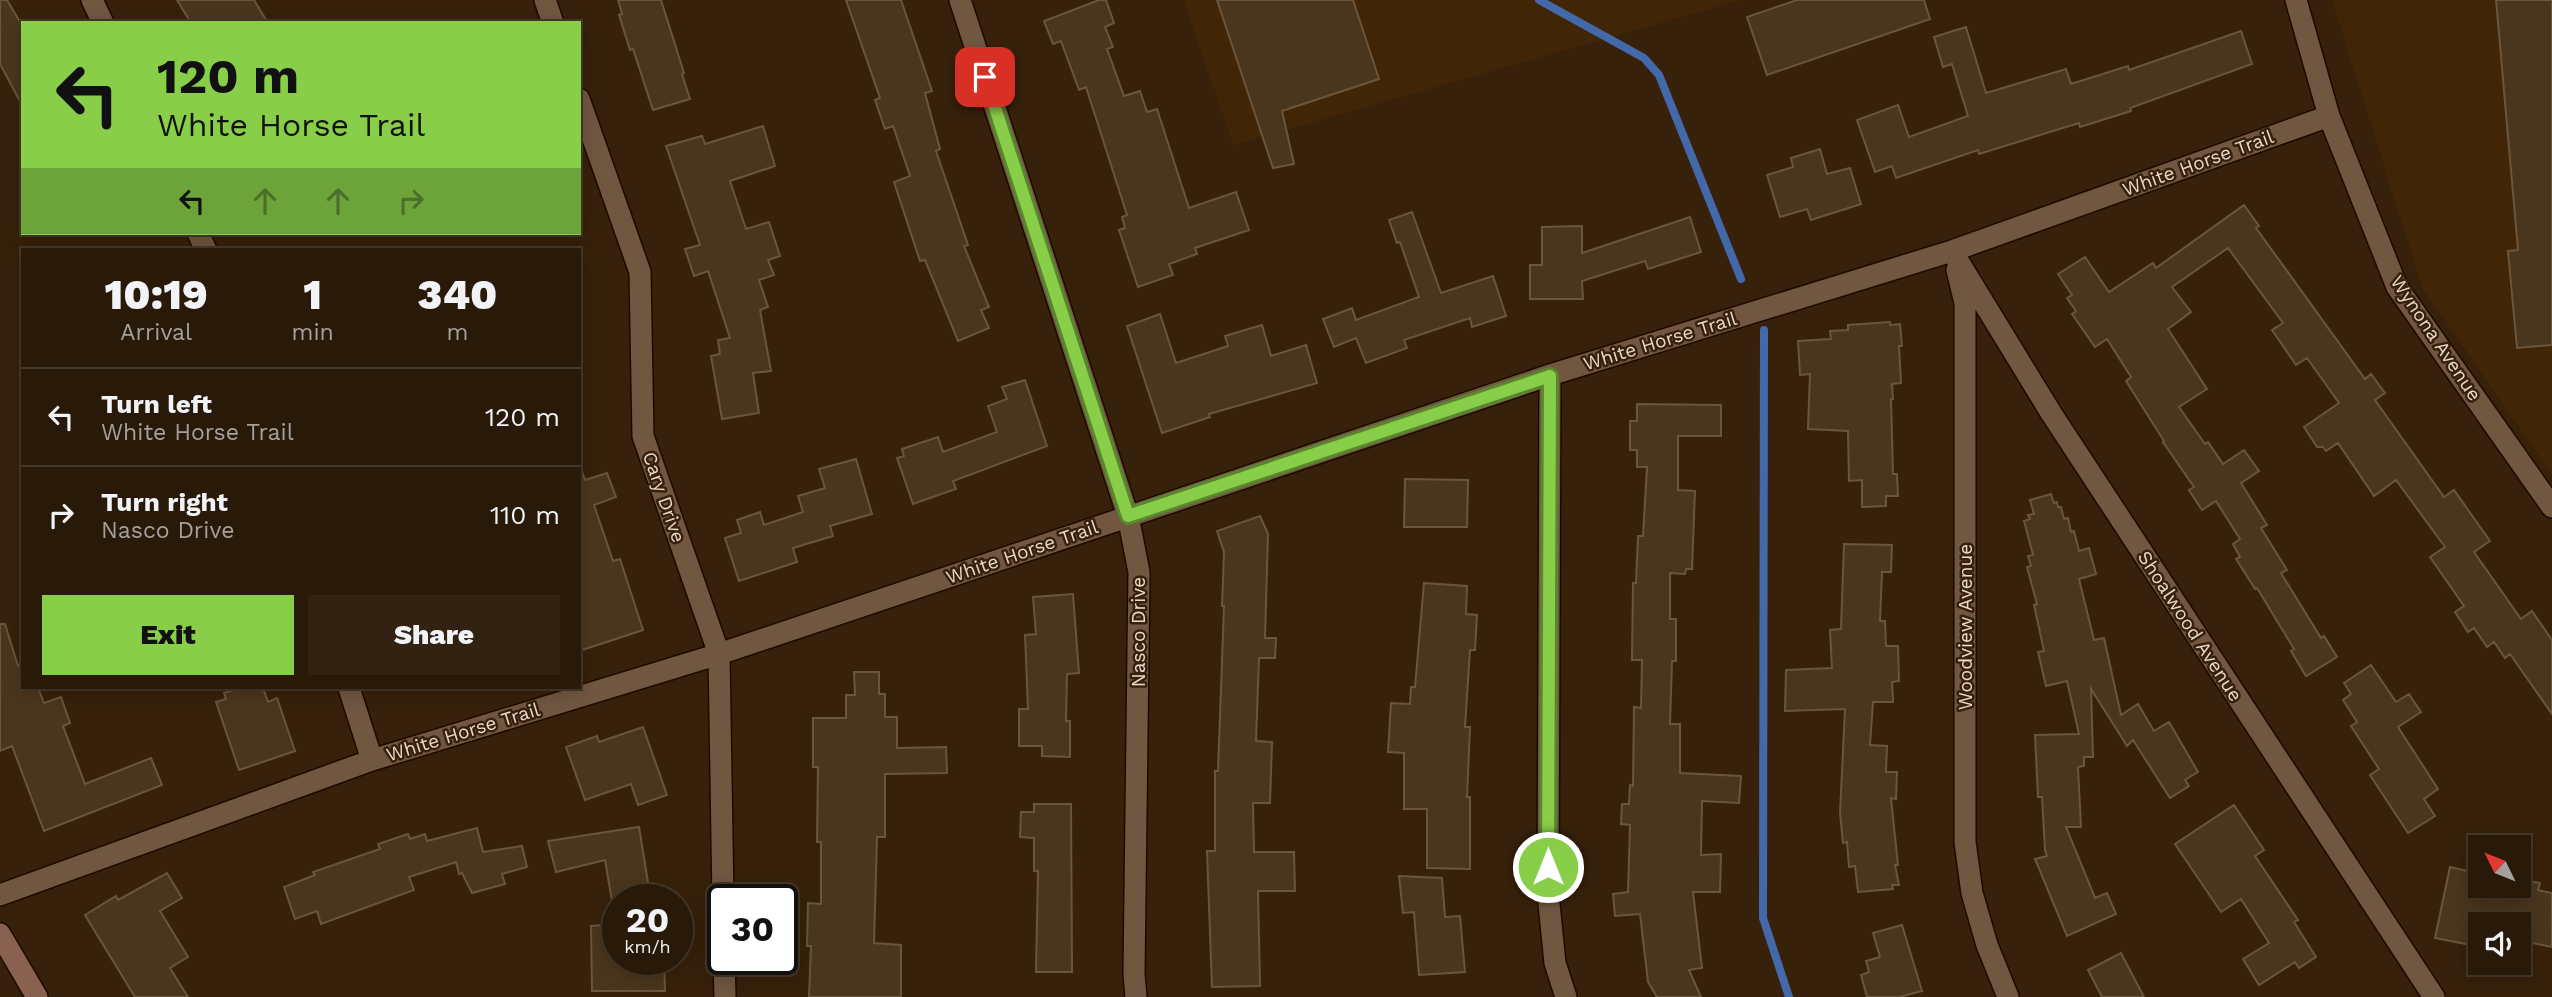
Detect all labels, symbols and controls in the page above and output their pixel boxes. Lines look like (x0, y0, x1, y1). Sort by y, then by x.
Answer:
text: 120 m (157, 47, 299, 105)
pin (955, 47, 1015, 107)
icon: left (42, 49, 133, 140)
icon: arrive (966, 58, 1004, 96)
text: White Horse Trail (157, 106, 425, 144)
street label: White Horse Trail (2119, 125, 2277, 201)
icon: left (173, 182, 211, 220)
icon: ahead (246, 182, 284, 220)
icon: ahead (319, 182, 357, 220)
icon: right (392, 182, 430, 220)
text: 10:19 (105, 270, 208, 319)
text: 1 (303, 270, 322, 319)
text: 340 (417, 270, 497, 319)
street label: Wynona Avenue (2386, 271, 2486, 405)
street label: White Horse Trail (1580, 307, 1740, 375)
text: Arrival (120, 319, 192, 346)
text: min (292, 319, 334, 346)
text: m (446, 319, 468, 346)
text: Turn left (101, 389, 212, 419)
icon: left (42, 398, 80, 436)
text: 120 m (485, 402, 560, 432)
text: White Horse Trail (101, 419, 294, 446)
street label: Cary Drive (638, 449, 690, 545)
text: Turn right (101, 487, 228, 517)
icon: right (42, 496, 80, 534)
text: 110 m (490, 500, 560, 530)
street label: White Horse Trail (943, 515, 1101, 589)
text: Nasco Drive (101, 517, 235, 544)
street label: Woodview Avenue (1954, 544, 1977, 710)
street label: Shoalwood Avenue (2133, 546, 2247, 706)
street label: Nasco Drive (1127, 577, 1150, 687)
button: Exit (42, 595, 294, 675)
button: Share (308, 595, 560, 675)
street label: White Horse Trail (383, 698, 543, 766)
position arrow (1511, 830, 1585, 904)
north arrow (2468, 835, 2530, 898)
map controls (2468, 835, 2531, 975)
speed limit sign: 30 (707, 884, 798, 975)
text: 20 (626, 899, 669, 941)
button: sound (2468, 912, 2531, 975)
text: km/h (624, 936, 671, 957)

